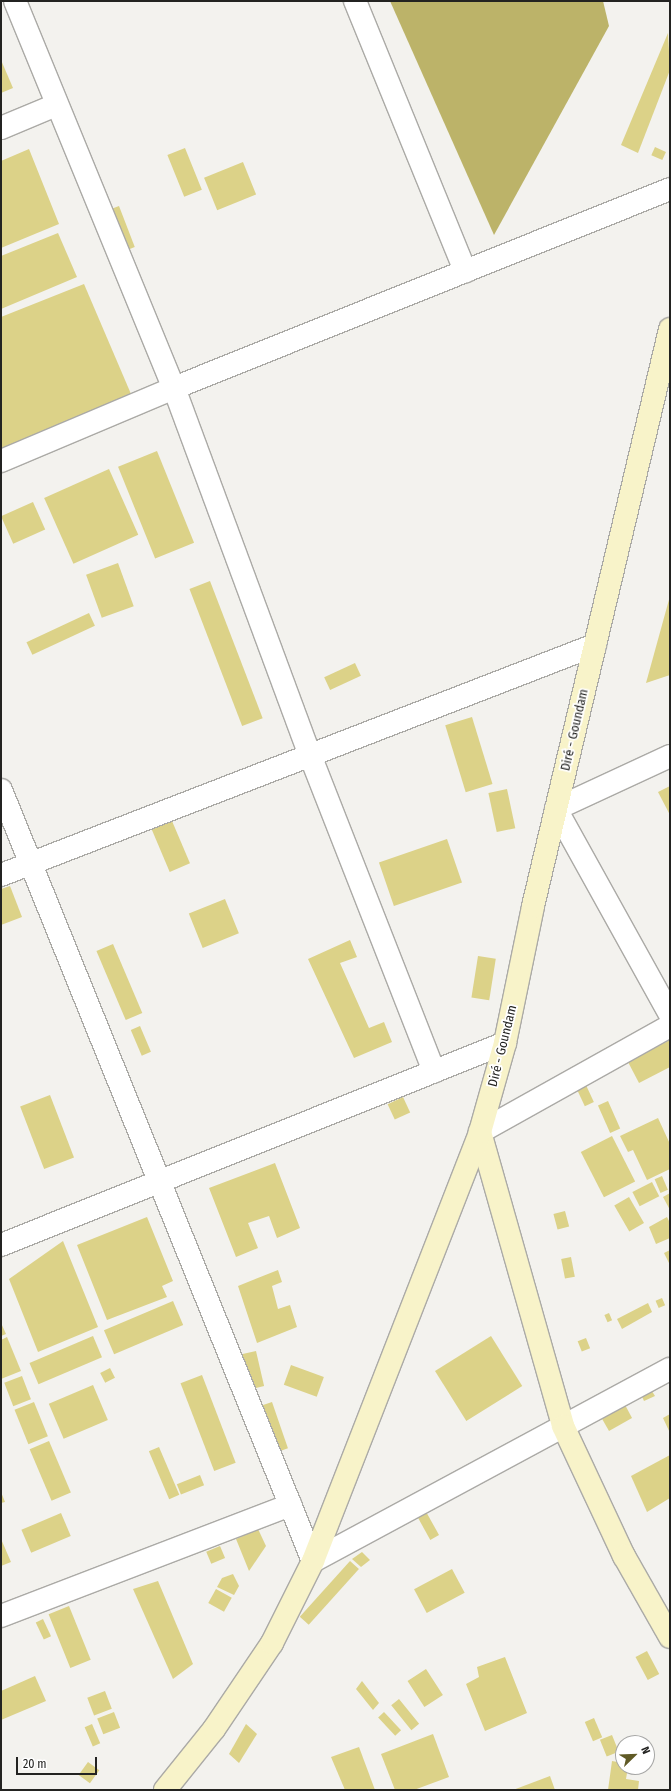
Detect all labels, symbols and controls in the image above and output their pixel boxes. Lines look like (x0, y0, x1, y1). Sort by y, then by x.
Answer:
street label: Diré - Goundam (558, 688, 592, 772)
street label: Diré - Goundam (485, 1004, 521, 1088)
north arrow (615, 1735, 655, 1775)
text: N (638, 1745, 653, 1756)
scale bar (18, 1749, 99, 1775)
text: 20 m (23, 1757, 47, 1771)

